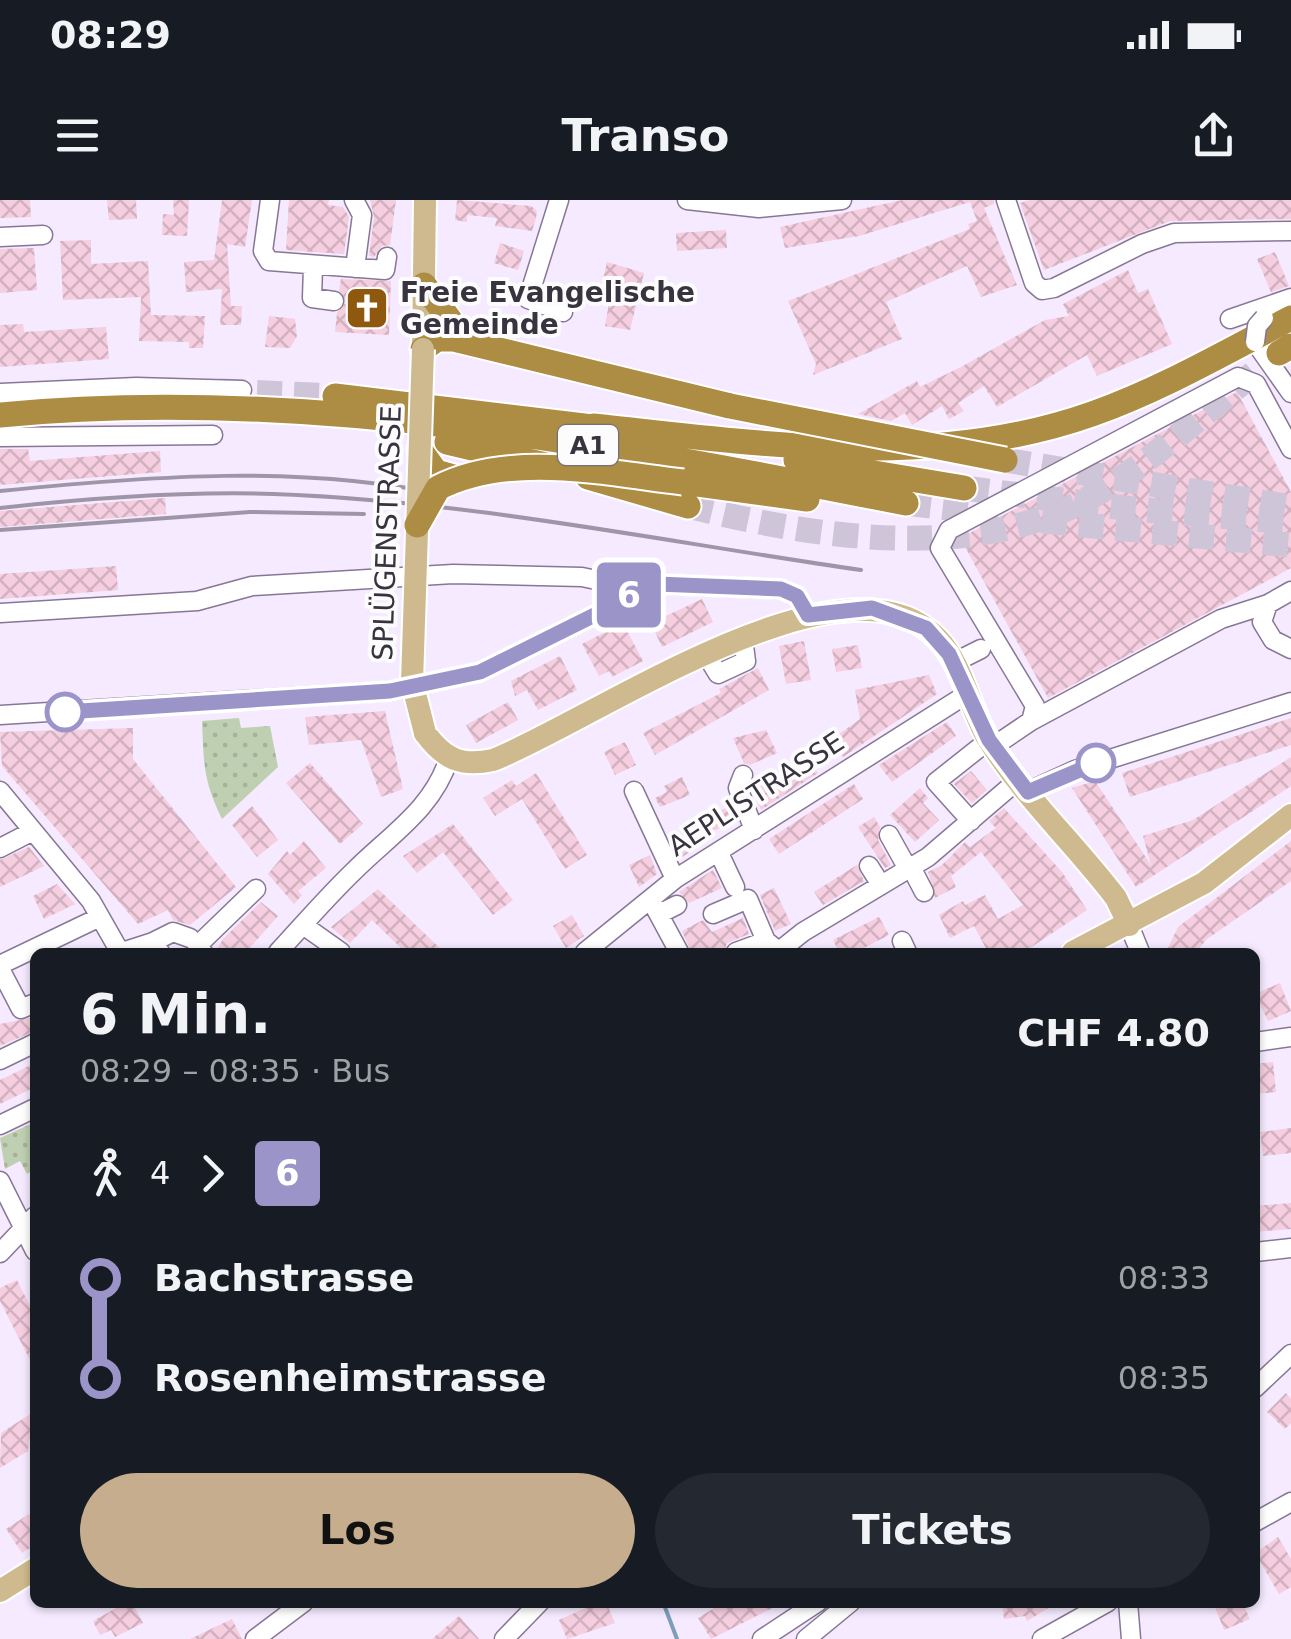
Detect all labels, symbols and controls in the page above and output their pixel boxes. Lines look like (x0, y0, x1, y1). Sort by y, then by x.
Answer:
text: 08:29 (50, 13, 171, 57)
icon: menu (50, 108, 105, 163)
icon: share (1186, 108, 1241, 163)
text: Transo (561, 109, 730, 162)
place label: Freie Evangelische Gemeinde (400, 276, 695, 341)
church icon: Freie Evangelische Gemeinde (344, 285, 390, 331)
street label: SPLÜGENSTRASSE (365, 405, 408, 661)
road number: A1 (558, 425, 618, 465)
line badge: 6 (596, 562, 662, 628)
text: 6 (617, 575, 641, 615)
unlabelled marker (46, 693, 84, 731)
street label: AEPLISTRASSE (662, 725, 850, 863)
unlabelled marker (1077, 744, 1115, 782)
text: 6 Min. (80, 982, 271, 1046)
text: CHF 4.80 (1017, 1011, 1210, 1055)
text: 08:29 – 08:35 · Bus (80, 1052, 390, 1090)
icon: walk (80, 1146, 135, 1201)
icon: forward (185, 1146, 240, 1201)
text: 6 (275, 1153, 300, 1193)
text: 4 (150, 1154, 170, 1192)
text: Bachstrasse (154, 1256, 414, 1300)
text: 08:33 (1118, 1259, 1210, 1297)
text: Rosenheimstrasse (154, 1356, 546, 1400)
text: 08:35 (1118, 1359, 1210, 1397)
button: Los (80, 1473, 635, 1588)
button: Tickets (655, 1473, 1210, 1588)

